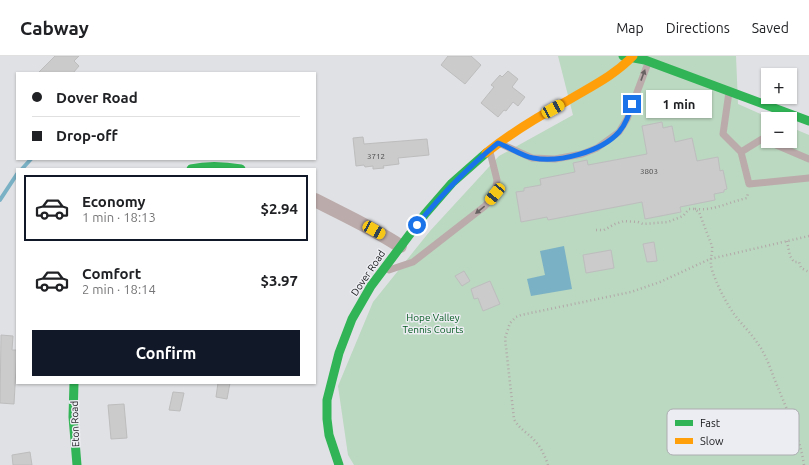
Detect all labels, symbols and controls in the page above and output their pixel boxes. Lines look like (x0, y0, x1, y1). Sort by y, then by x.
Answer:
text: Cabway (20, 17, 89, 39)
text: Map (616, 20, 644, 36)
text: Directions (666, 20, 730, 36)
text: Saved (752, 20, 789, 36)
one-way arrow (641, 68, 647, 80)
map controls (761, 68, 797, 148)
button: + (761, 68, 797, 104)
text: Dover Road (56, 89, 138, 106)
callout: 1 min (646, 90, 712, 118)
route end (623, 95, 641, 113)
text: 1 min (663, 97, 695, 111)
car (540, 98, 566, 120)
button: − (761, 112, 797, 148)
text: Drop-off (56, 127, 118, 144)
house number: 3712 (367, 152, 385, 161)
house number: 3803 (640, 167, 658, 176)
car (483, 181, 507, 207)
icon: car (34, 190, 70, 226)
text: Economy (82, 193, 146, 210)
text: $2.94 (260, 200, 298, 217)
one-way arrow (475, 206, 486, 214)
text: 1 min · 18:13 (82, 210, 156, 224)
route start (408, 216, 426, 234)
car (361, 219, 387, 241)
street label: Dover Road (349, 248, 387, 298)
icon: car (34, 262, 70, 298)
text: Comfort (82, 265, 141, 282)
text: $3.97 (260, 272, 298, 289)
text: 2 min · 18:14 (82, 282, 156, 296)
park label: Hope Valley Tennis Courts (403, 312, 463, 335)
button: Confirm (32, 330, 300, 376)
street label: Eton Road (69, 400, 81, 447)
legend (667, 409, 799, 455)
text: Fast (700, 417, 721, 429)
text: Slow (700, 435, 724, 447)

